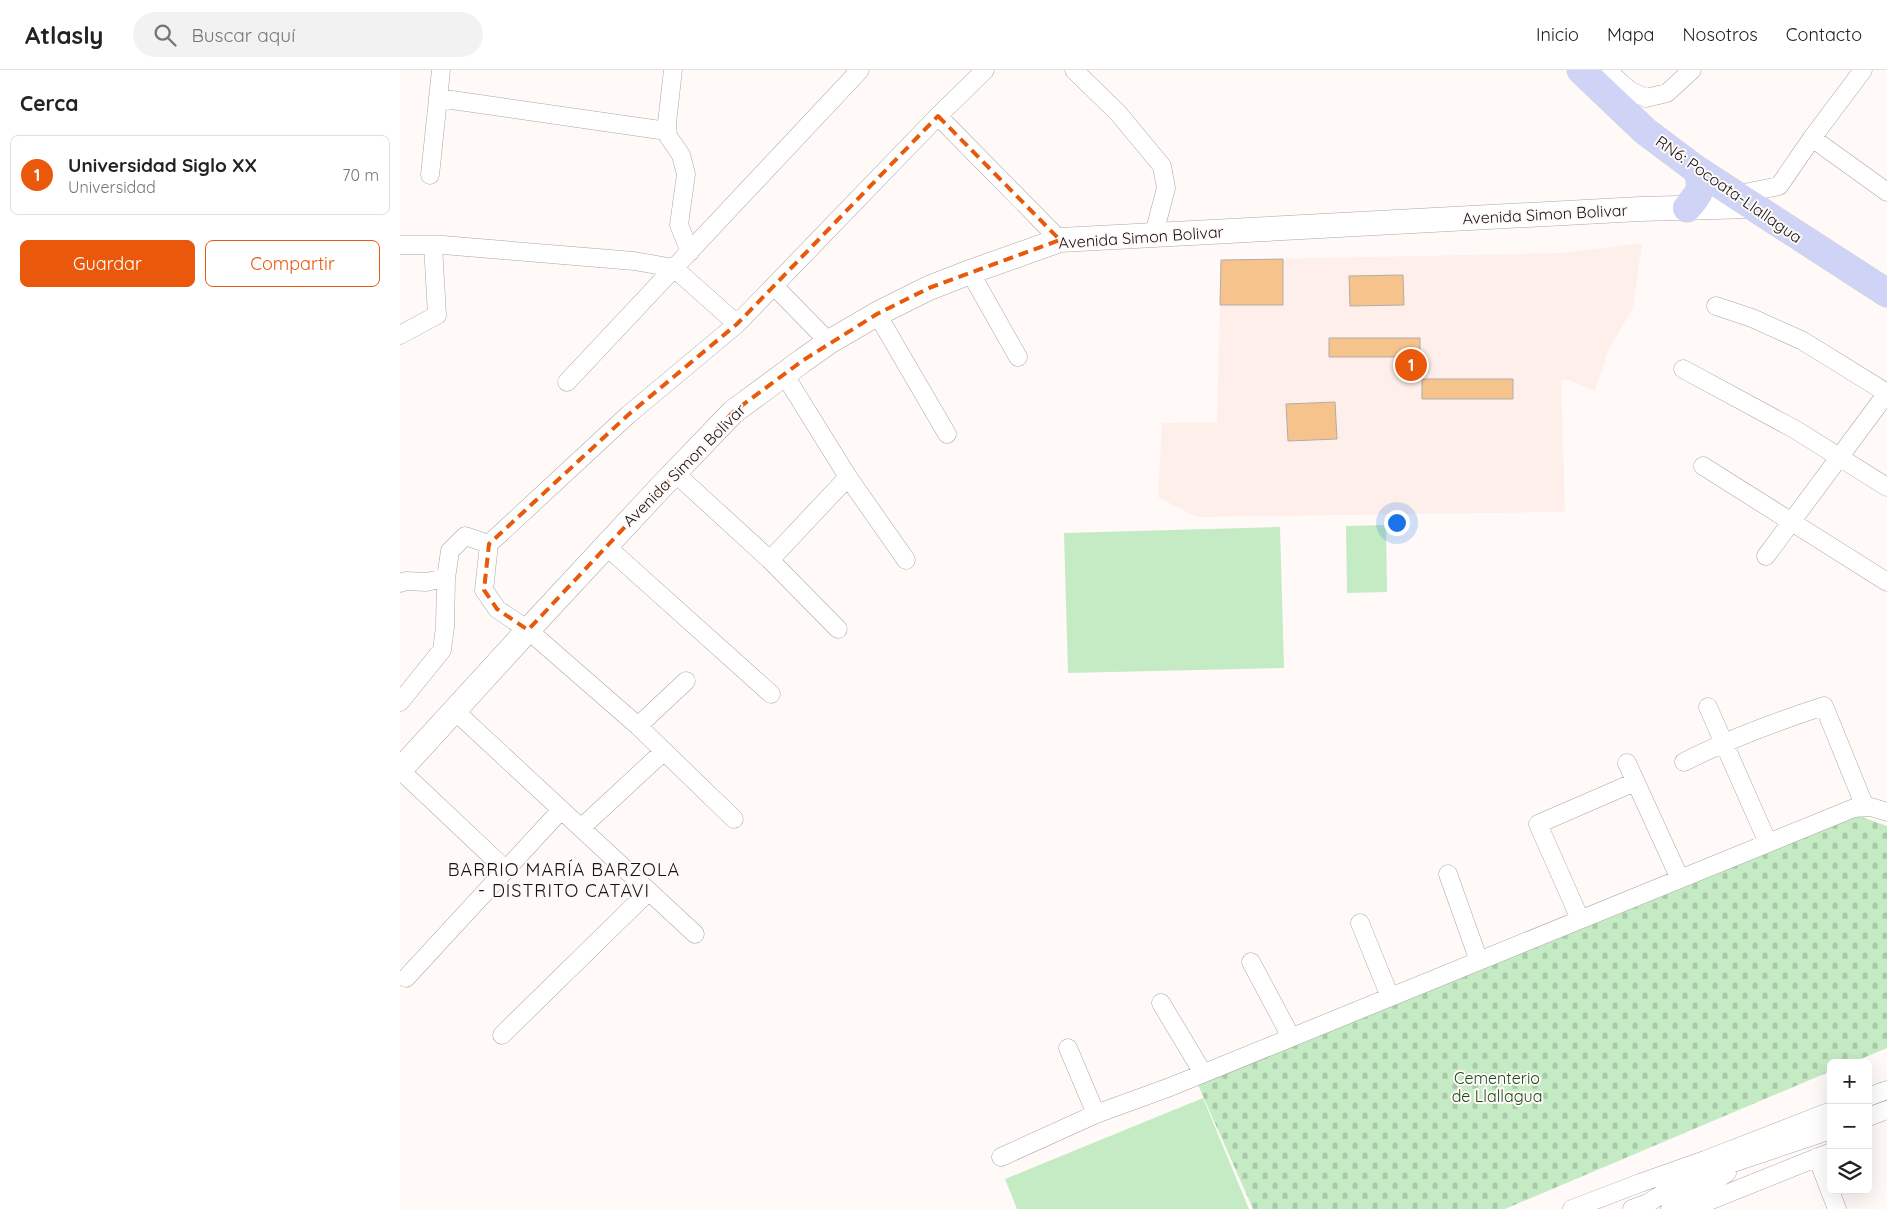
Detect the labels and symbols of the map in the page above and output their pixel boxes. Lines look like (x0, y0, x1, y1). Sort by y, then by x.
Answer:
street label: RN6: Pocoata-Llallagua (1652, 131, 1806, 247)
street label: Avenida Simon Bolivar (1462, 200, 1628, 228)
street label: Avenida Simon Bolivar (1058, 221, 1224, 253)
pin: 1 (1395, 346, 1427, 384)
street label: Avenida Simon Bolivar (618, 399, 750, 531)
your location (1384, 510, 1410, 536)
district label: BARRIO MARÍA BARZOLA - DISTRITO CATAVI (448, 858, 680, 902)
park label: Cementerio de Llallagua (1452, 1068, 1542, 1106)

